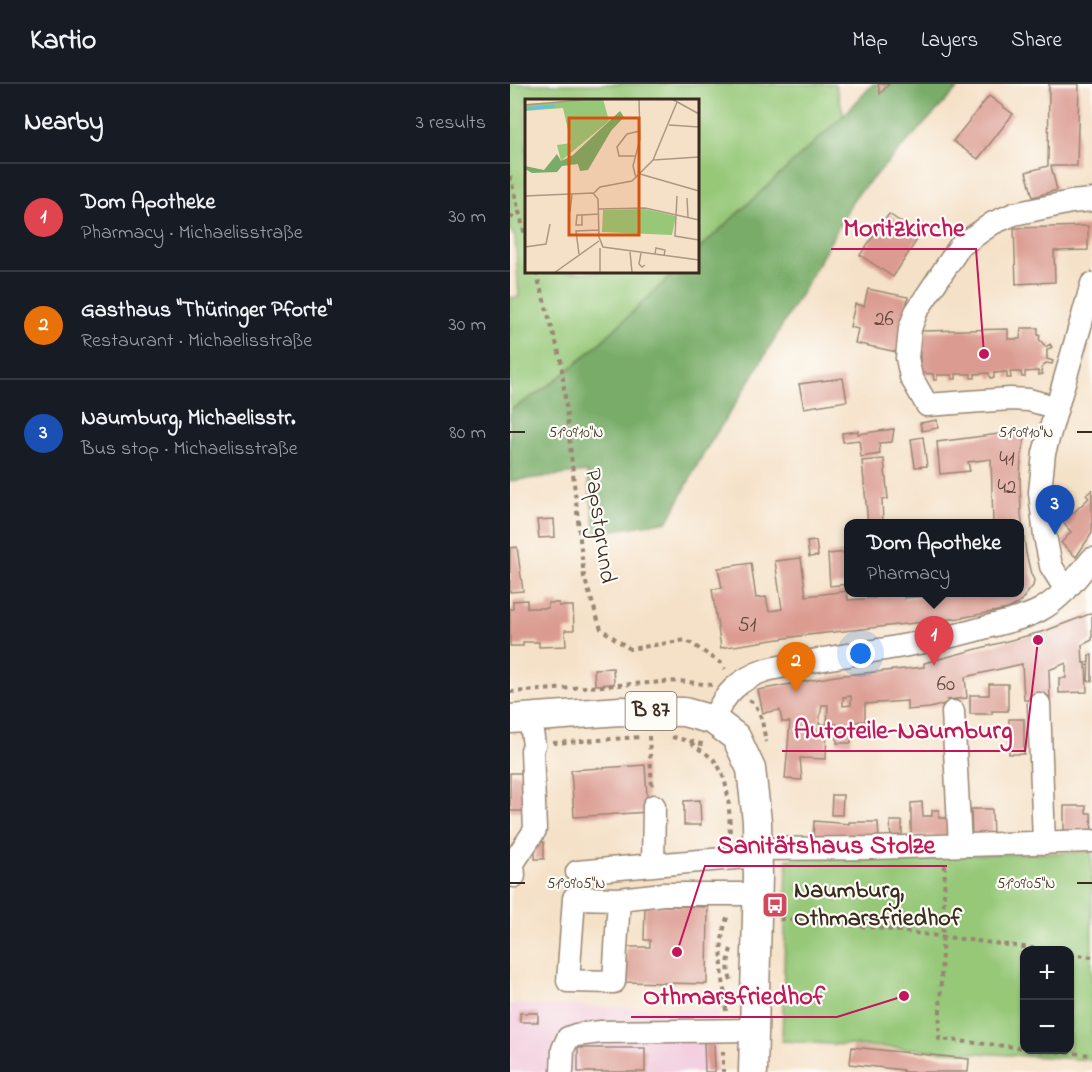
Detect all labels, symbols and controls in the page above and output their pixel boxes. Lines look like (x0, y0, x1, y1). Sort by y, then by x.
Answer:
text: Kartio (30, 21, 96, 62)
text: Map (852, 26, 888, 56)
text: Layers (921, 26, 978, 56)
text: Share (1011, 26, 1062, 56)
inset map (525, 99, 699, 273)
text: Nearby (24, 104, 103, 142)
text: 3 results (416, 109, 486, 138)
text: Dom Apotheke (81, 187, 215, 219)
text: 1 (40, 203, 47, 232)
text: 30 m (449, 203, 486, 232)
callout: Moritzkirche (831, 205, 976, 249)
text: Moritzkirche (843, 211, 966, 249)
text: Pharmacy · Michaelisstraße (81, 219, 303, 248)
text: Gasthaus "Thüringer Pforte" (81, 295, 332, 327)
house number: 26 (874, 305, 894, 335)
text: 2 (39, 311, 48, 340)
text: 30 m (449, 311, 486, 340)
text: Restaurant · Michaelisstraße (81, 327, 312, 356)
text: Naumburg, Michaelisstr. (81, 403, 295, 435)
text: 3 (39, 419, 48, 448)
text: 80 m (449, 419, 486, 448)
text: 51°09'10"N (549, 422, 603, 444)
text: 51°09'10"N (999, 422, 1053, 444)
text: Bus stop · Michaelisstraße (81, 435, 298, 464)
house number: 41 (999, 445, 1015, 475)
street label: Papstgrund (574, 466, 624, 586)
house number: 42 (997, 473, 1017, 503)
pin: 3 (1036, 486, 1074, 535)
popup (844, 519, 1024, 597)
text: Dom Apotheke (867, 528, 1001, 560)
text: Pharmacy (867, 560, 950, 589)
house number: 51 (738, 611, 757, 641)
pin: 1 (914, 616, 954, 666)
your location (846, 639, 875, 668)
pin: 2 (776, 642, 816, 692)
house number: 60 (937, 670, 955, 700)
road number: B 87 (626, 692, 676, 730)
callout: Autoteile-Naumburg (782, 707, 1025, 751)
text: Autoteile-Naumburg (794, 713, 1013, 752)
callout: Sanitätshaus Stolze (705, 822, 947, 866)
text: Sanitätshaus Stolze (717, 828, 936, 866)
text: 51°09'05"N (547, 873, 605, 895)
text: 51°09'05"N (997, 873, 1055, 895)
place label: Naumburg, Othmarsfriedhof (794, 874, 963, 937)
bus stop icon: Naumburg, Othmarsfriedhof (760, 890, 790, 920)
map controls (1020, 946, 1074, 1054)
button: + (1020, 946, 1074, 1000)
callout: Othmarsfriedhof (631, 973, 837, 1017)
text: Othmarsfriedhof (643, 979, 826, 1017)
button: − (1020, 1000, 1074, 1054)

